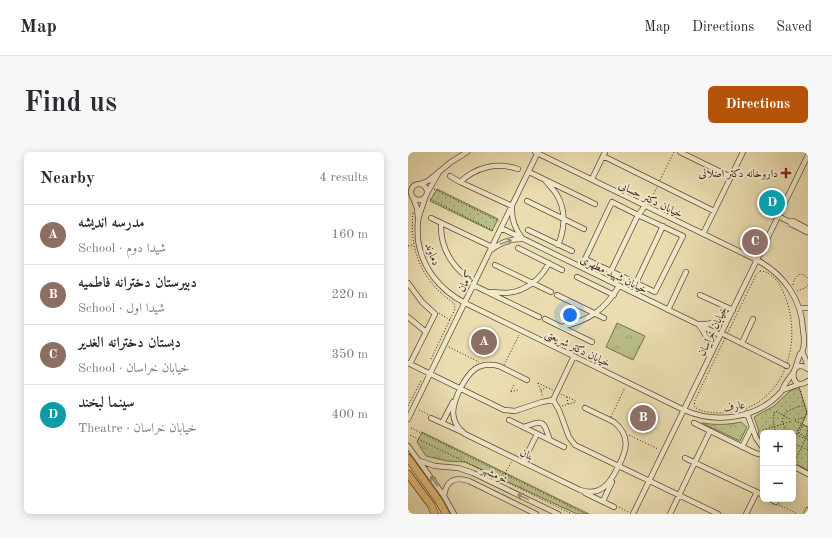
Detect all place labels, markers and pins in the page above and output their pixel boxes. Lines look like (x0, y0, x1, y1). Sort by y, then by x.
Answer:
place label: داروخانه دکتر اصلانی (698, 168, 778, 180)
marker: داروخانه دکتر اصلانی (781, 168, 791, 178)
pin: D (759, 188, 785, 218)
pin: C (742, 227, 768, 257)
pin: A (471, 327, 497, 357)
pin: B (630, 403, 656, 433)

